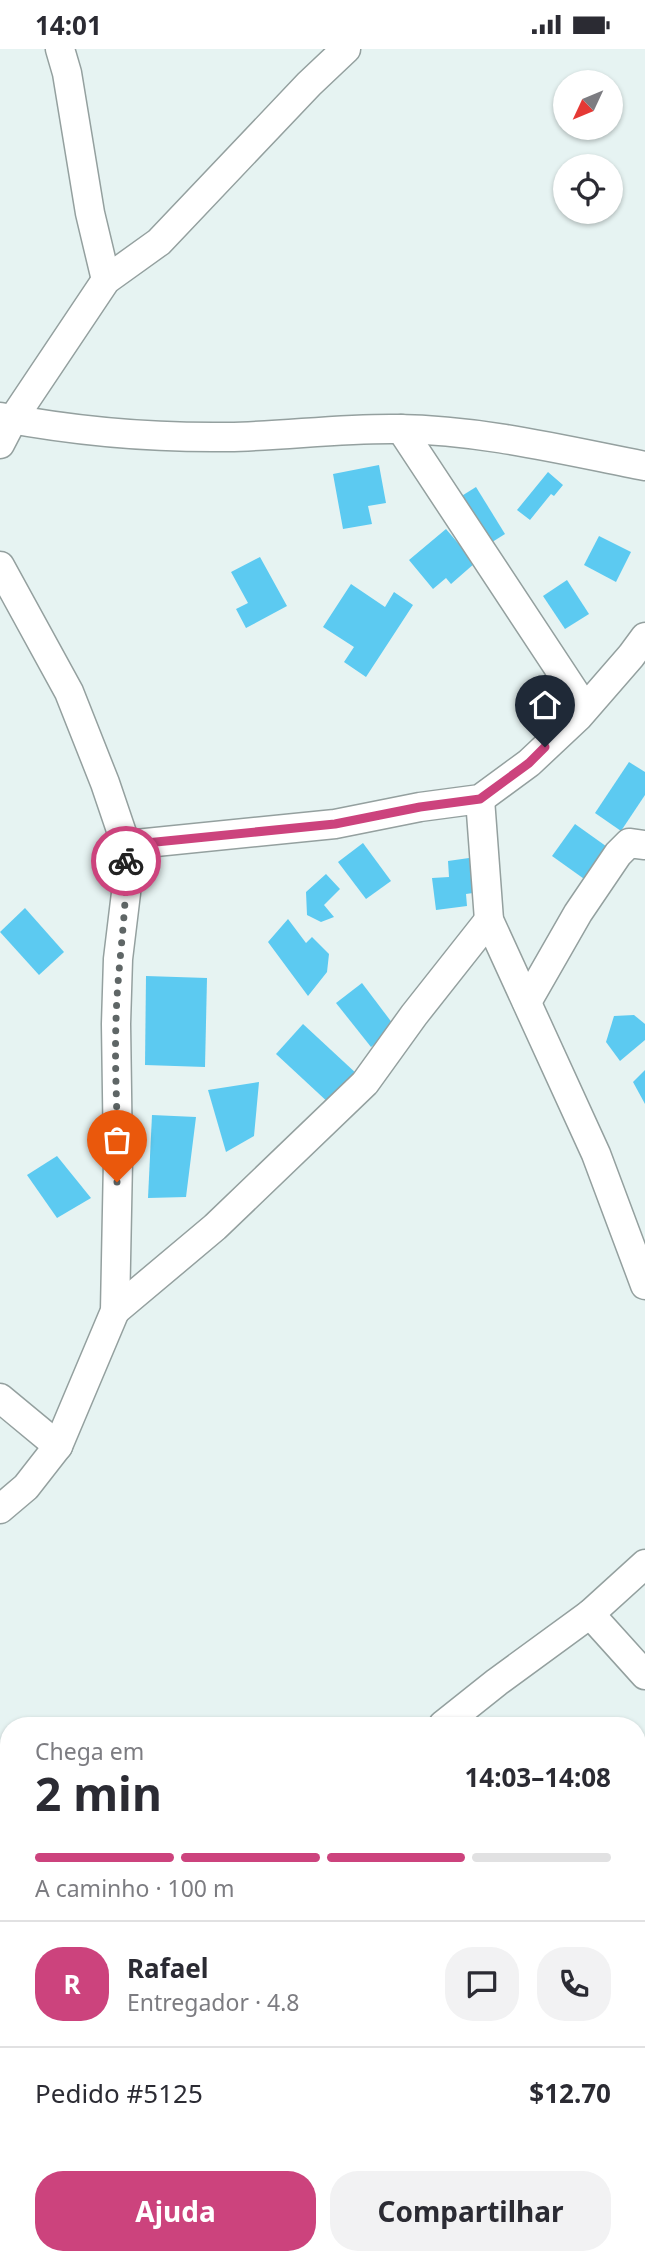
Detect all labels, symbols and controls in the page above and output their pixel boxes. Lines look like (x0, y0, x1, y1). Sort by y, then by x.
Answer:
text: 14:01 (35, 7, 102, 43)
north arrow (553, 70, 623, 140)
map controls (553, 70, 623, 224)
button: locate (553, 154, 623, 224)
pin (515, 675, 575, 747)
icon: home (526, 686, 564, 724)
courier (91, 826, 161, 896)
icon: bike (107, 842, 145, 880)
pin (87, 1110, 147, 1182)
icon: bag (98, 1121, 136, 1159)
text: Chega em (35, 1735, 144, 1767)
text: 14:03–14:08 (464, 1759, 611, 1795)
text: 2 min (35, 1762, 162, 1824)
text: A caminho · 100 m (35, 1872, 234, 1904)
button: chat (445, 1947, 519, 2021)
button: phone (537, 1947, 611, 2021)
text: Rafael (127, 1950, 209, 1986)
text: R (63, 1966, 81, 2002)
text: Entregador · 4.8 (127, 1986, 300, 2018)
text: Pedido #5125 (35, 2075, 203, 2111)
text: $12.70 (529, 2075, 611, 2111)
button: Ajuda (35, 2171, 316, 2251)
button: Compartilhar (330, 2171, 611, 2251)

